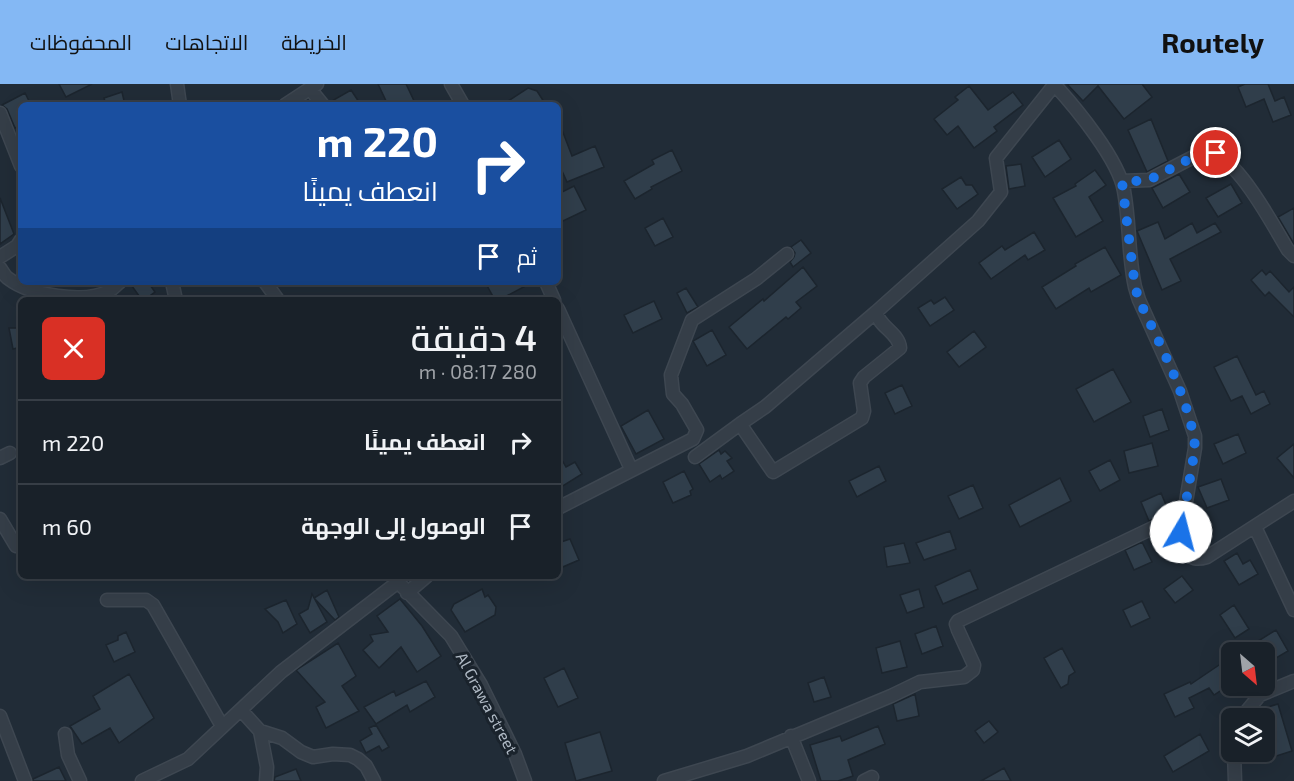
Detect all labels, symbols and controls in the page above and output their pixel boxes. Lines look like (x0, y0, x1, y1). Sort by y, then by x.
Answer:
text: Routely (1161, 25, 1264, 59)
text: المحفوظات (30, 29, 132, 54)
text: الاتجاهات (165, 29, 248, 54)
text: الخريطة (281, 29, 347, 54)
text: 220 m (317, 115, 438, 165)
icon: right (459, 126, 537, 204)
pin (1190, 127, 1241, 178)
icon: arrive (1199, 136, 1232, 169)
text: انعطف يمينًا (302, 174, 438, 206)
icon: arrive (472, 240, 505, 273)
text: ثم (517, 243, 537, 269)
text: 4 دقيقة (411, 315, 537, 358)
button: close (42, 317, 105, 380)
text: 280 m · 08:17 (419, 359, 537, 383)
icon: right (504, 426, 537, 459)
text: انعطف يمينًا (364, 428, 486, 454)
text: 220 m (42, 429, 104, 455)
position arrow (1149, 500, 1213, 564)
icon: arrive (504, 510, 537, 543)
text: الوصول إلى الوجهة (301, 512, 486, 538)
text: 60 m (42, 513, 92, 539)
north arrow (1221, 642, 1275, 696)
map controls (1221, 642, 1275, 762)
street label: Al Grawa street (453, 649, 522, 757)
button: layers (1221, 708, 1275, 762)

